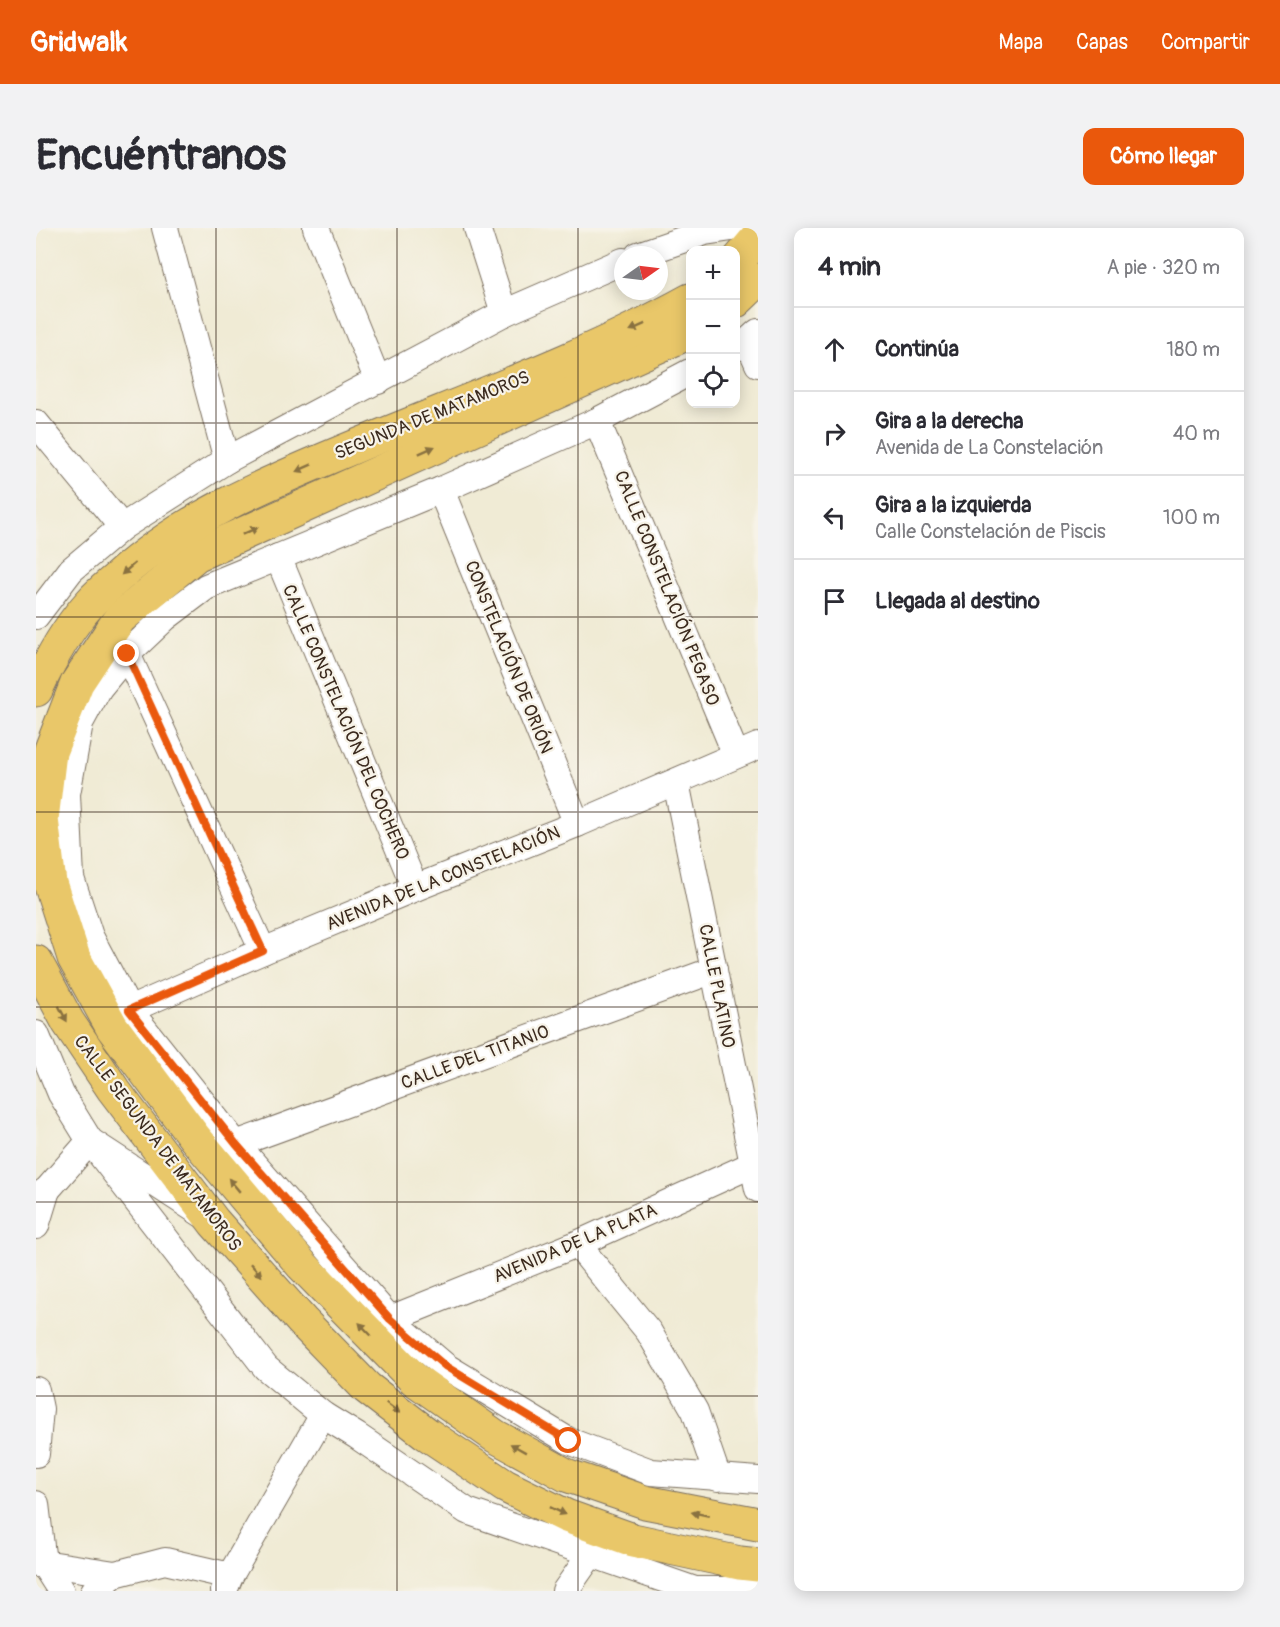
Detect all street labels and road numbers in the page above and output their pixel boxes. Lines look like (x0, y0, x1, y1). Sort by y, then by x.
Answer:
street label: SEGUNDA DE MATAMOROS (331, 366, 533, 465)
street label: CALLE CONSTELACIÓN PEGASO (609, 467, 725, 709)
street label: CONSTELACIÓN DE ORIÓN (459, 557, 559, 757)
street label: CALLE CONSTELACIÓN DEL COCHERO (277, 581, 415, 863)
street label: AVENIDA DE LA CONSTELACIÓN (322, 820, 564, 936)
street label: CALLE PLATINO (693, 922, 740, 1050)
street label: CALLE DEL TITANIO (398, 1020, 552, 1095)
street label: CALLE SEGUNDA DE MATAMOROS (69, 1031, 246, 1256)
street label: AVENIDA DE LA PLATA (490, 1198, 661, 1288)

